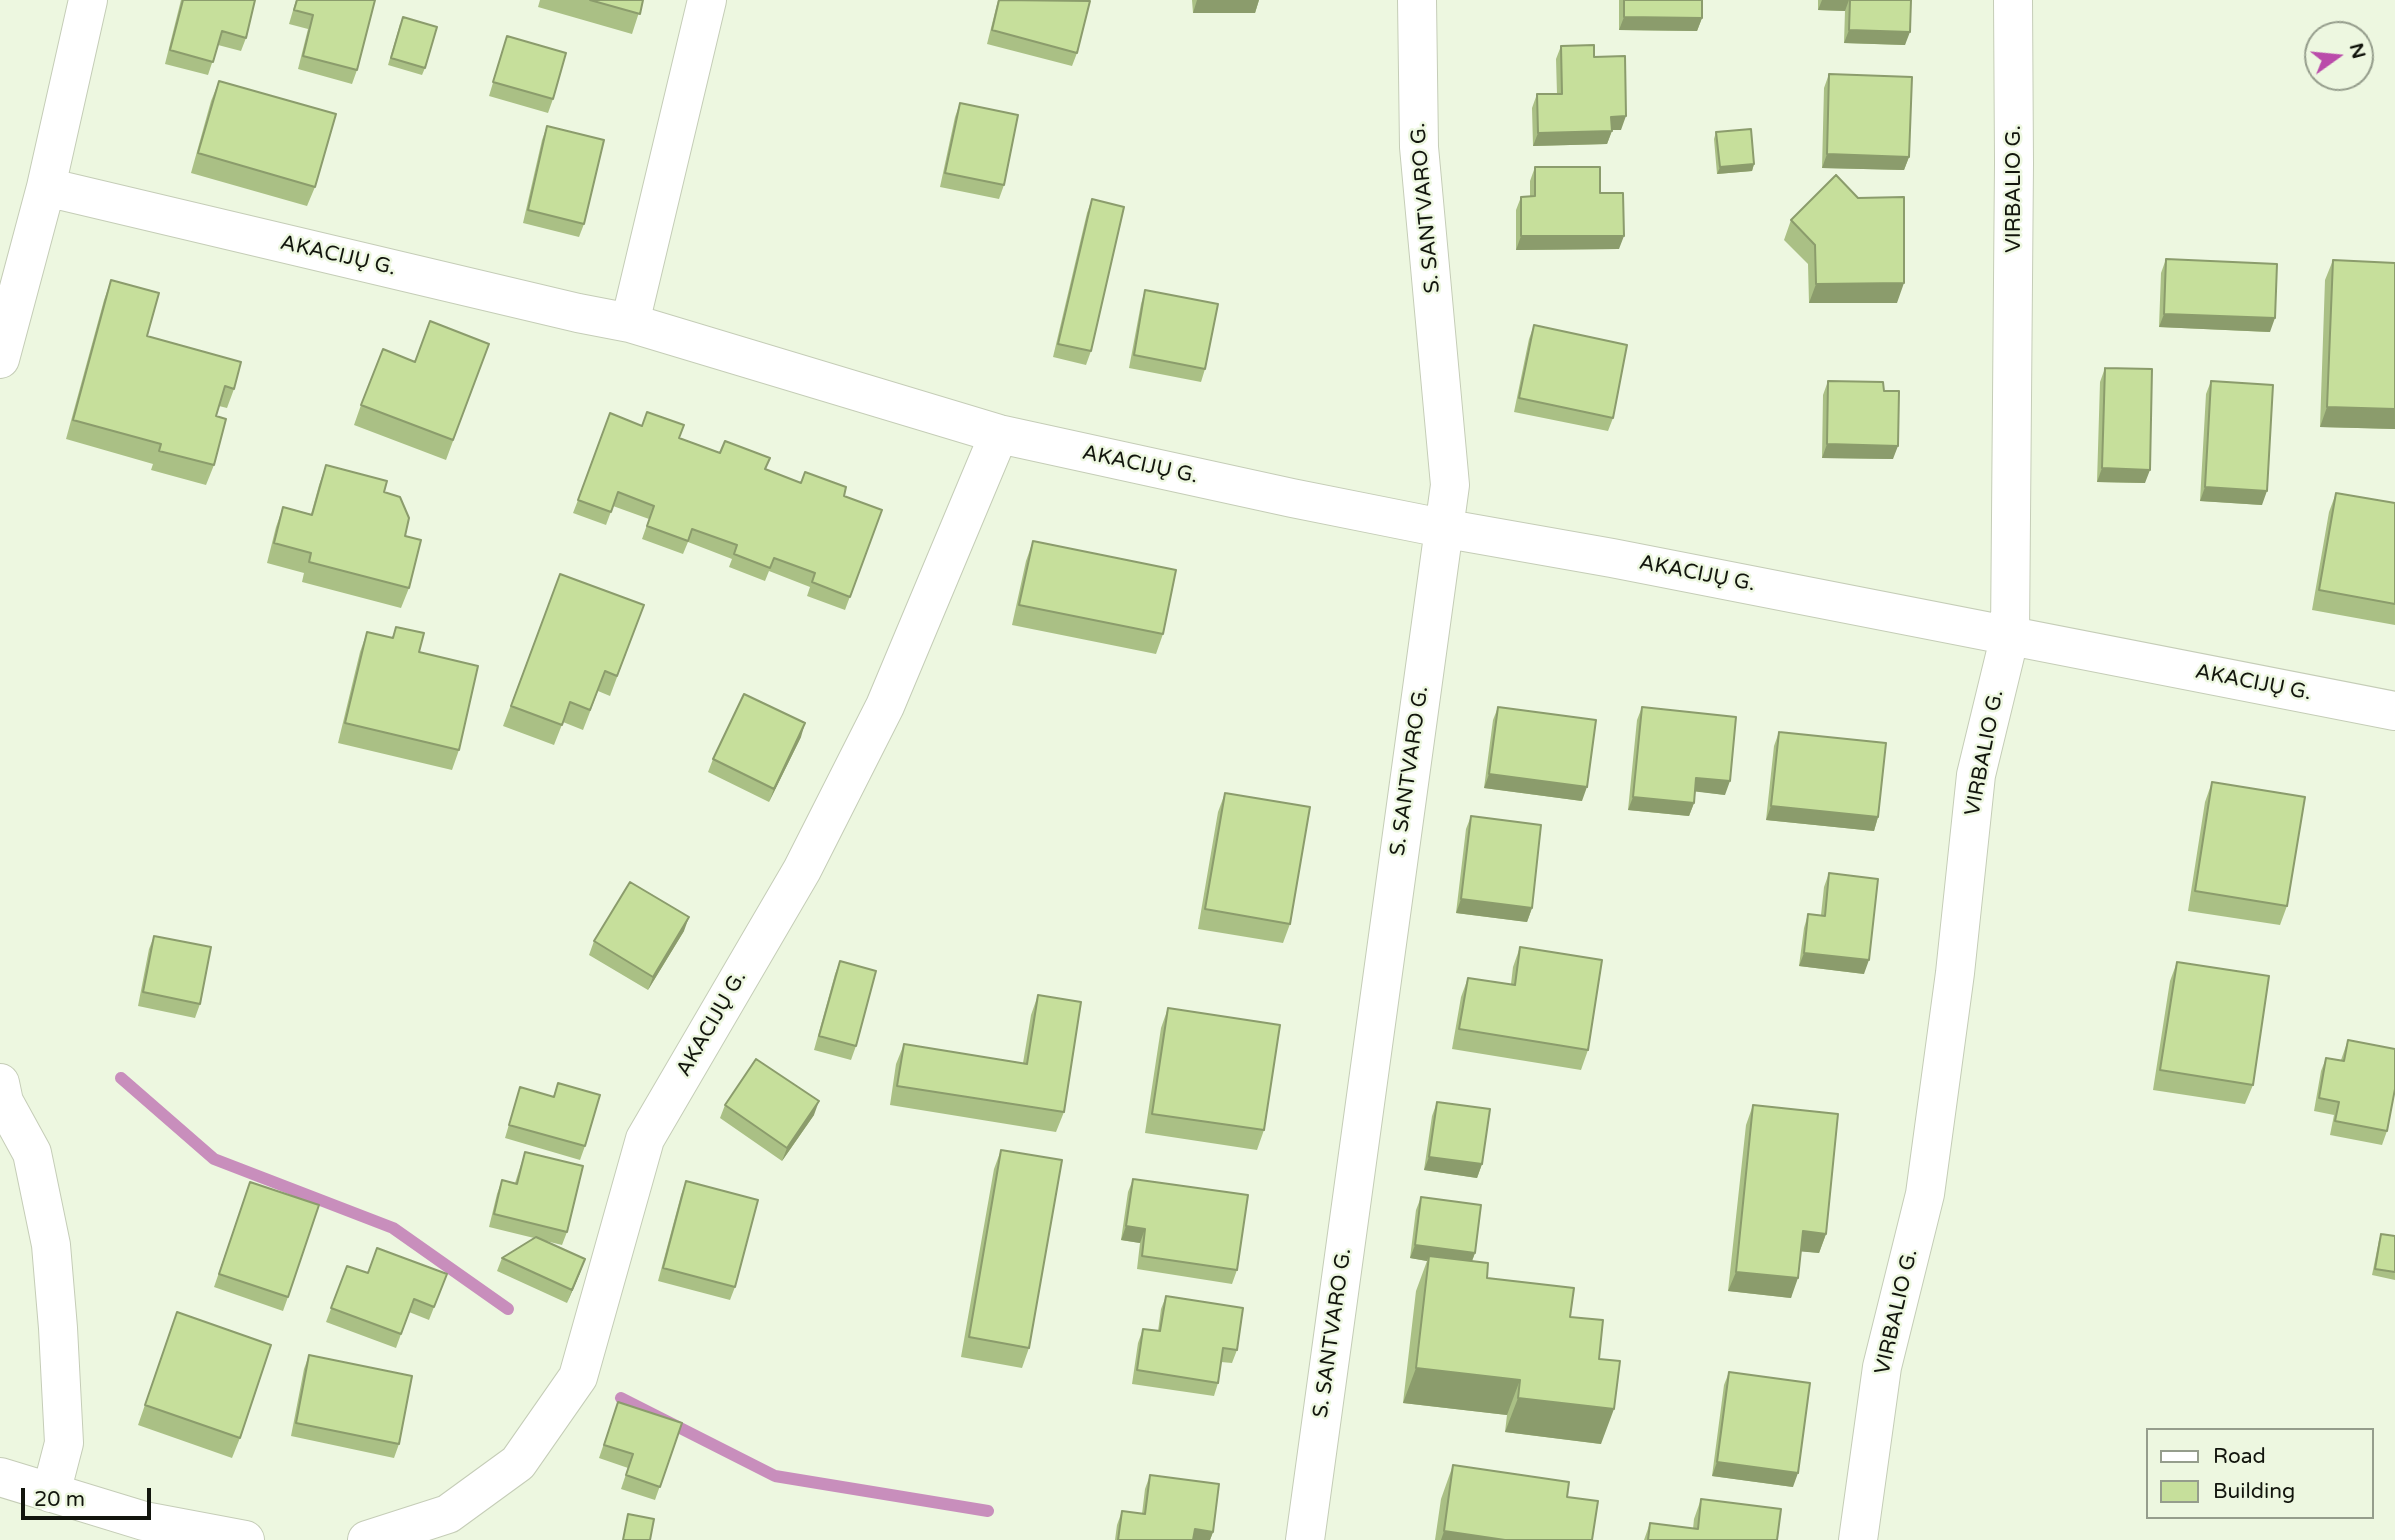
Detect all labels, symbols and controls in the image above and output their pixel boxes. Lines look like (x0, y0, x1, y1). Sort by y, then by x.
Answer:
north arrow (2304, 21, 2374, 91)
text: N (2345, 41, 2370, 61)
street label: S. SANTVARO G. (1406, 122, 1446, 294)
street label: VIRBALIO G. (2001, 125, 2027, 253)
street label: AKACIJŲ G. (278, 230, 398, 282)
street label: AKACIJŲ G. (1080, 440, 1200, 490)
street label: AKACIJŲ G. (1637, 550, 1757, 598)
street label: AKACIJŲ G. (2193, 659, 2313, 707)
street label: S. SANTVARO G. (1386, 685, 1434, 857)
street label: VIRBALIO G. (1960, 688, 2010, 818)
street label: AKACIJŲ G. (672, 967, 752, 1081)
street label: S. SANTVARO G. (1309, 1247, 1357, 1419)
street label: VIRBALIO G. (1870, 1247, 1924, 1377)
legend (2146, 1428, 2374, 1519)
text: Road (2213, 1444, 2266, 1469)
scale bar (24, 1474, 154, 1518)
text: Building (2213, 1479, 2295, 1504)
text: 20 m (34, 1487, 85, 1512)

